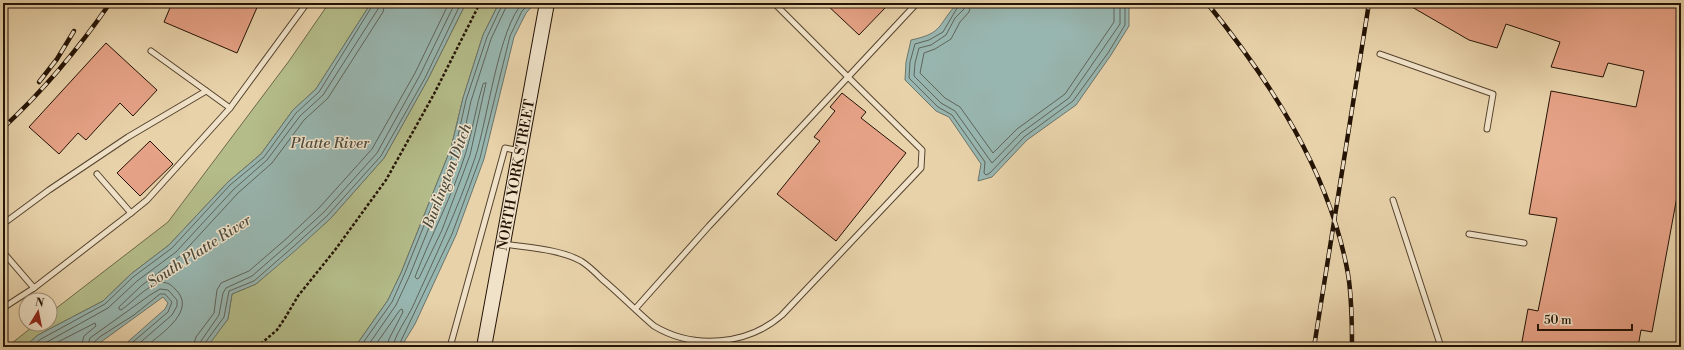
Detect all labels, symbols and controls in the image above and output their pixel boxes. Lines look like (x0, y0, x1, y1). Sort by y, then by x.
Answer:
street label: NORTH YORK STREET (494, 98, 539, 252)
water label: Burlington Ditch (418, 120, 476, 232)
water label: Platte River (290, 134, 370, 153)
water label: South Platte River (144, 210, 255, 292)
north arrow (18, 292, 58, 332)
text: N (34, 295, 45, 311)
scale bar (1538, 306, 1632, 332)
text: 50 m (1544, 313, 1572, 328)

